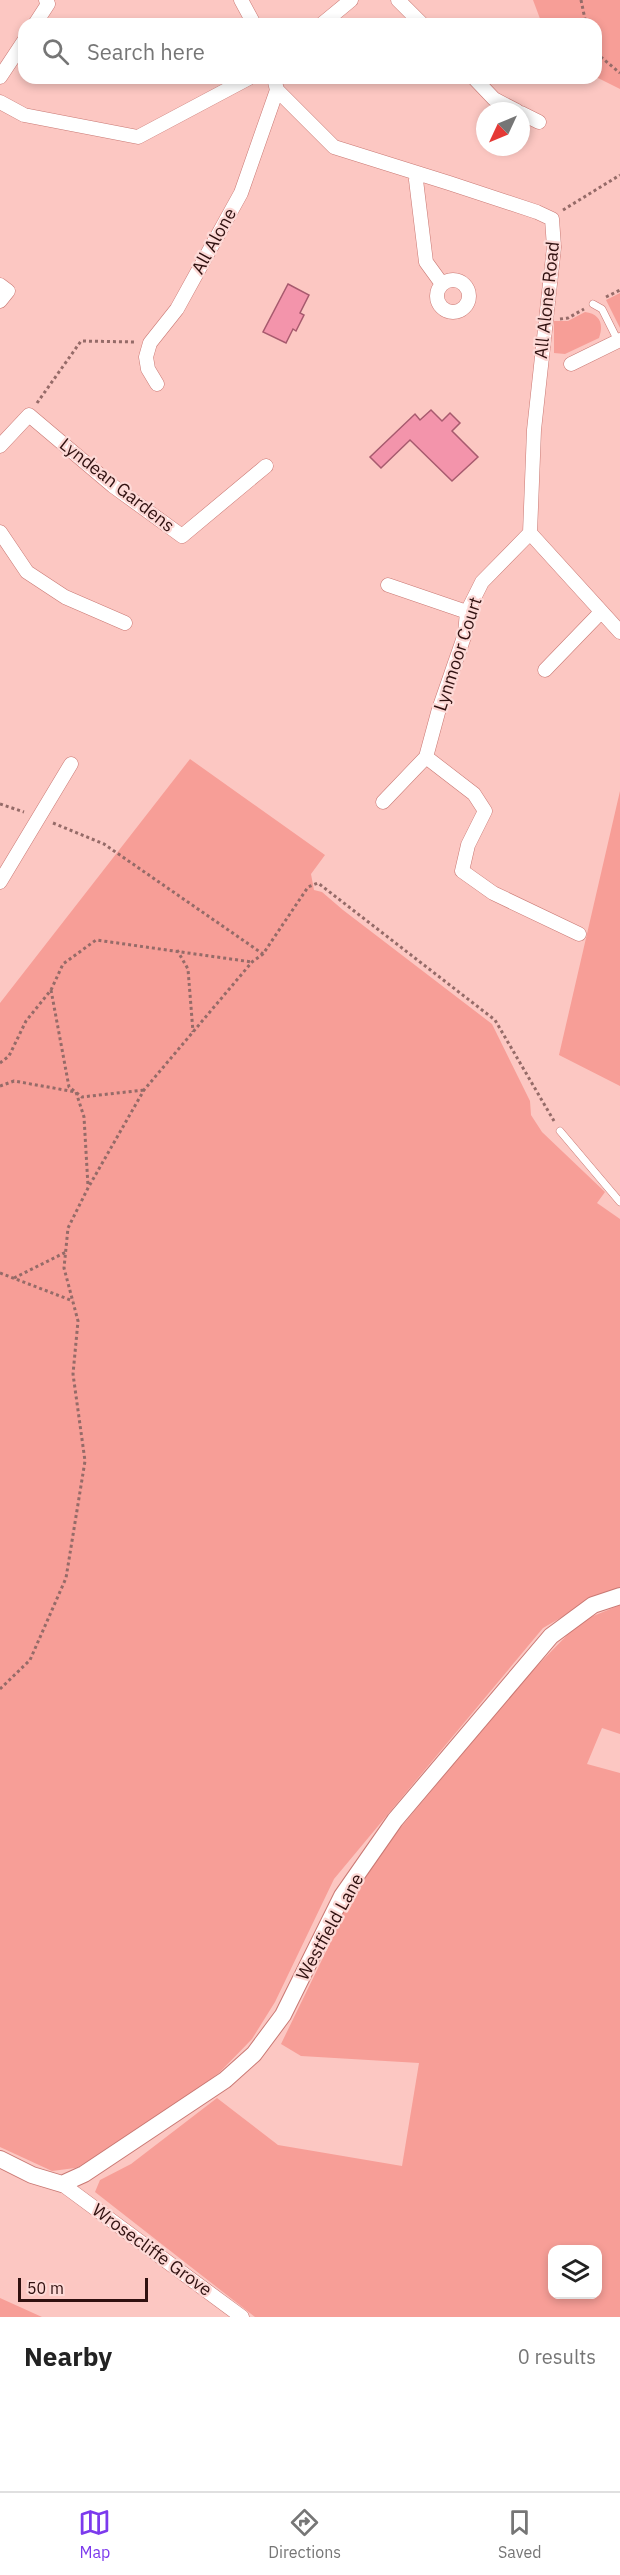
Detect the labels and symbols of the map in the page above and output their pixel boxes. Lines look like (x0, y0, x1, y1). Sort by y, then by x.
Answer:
north arrow (476, 102, 530, 156)
street label: All Alone (186, 204, 241, 278)
street label: All Alone Road (529, 240, 564, 360)
street label: Lyndean Gardens (55, 432, 179, 537)
street label: Lynmoor Court (428, 594, 487, 714)
street label: Westfield Lane (291, 1869, 368, 1984)
street label: Wrosecliffe Grove (88, 2198, 217, 2301)
scale bar (18, 2275, 148, 2302)

